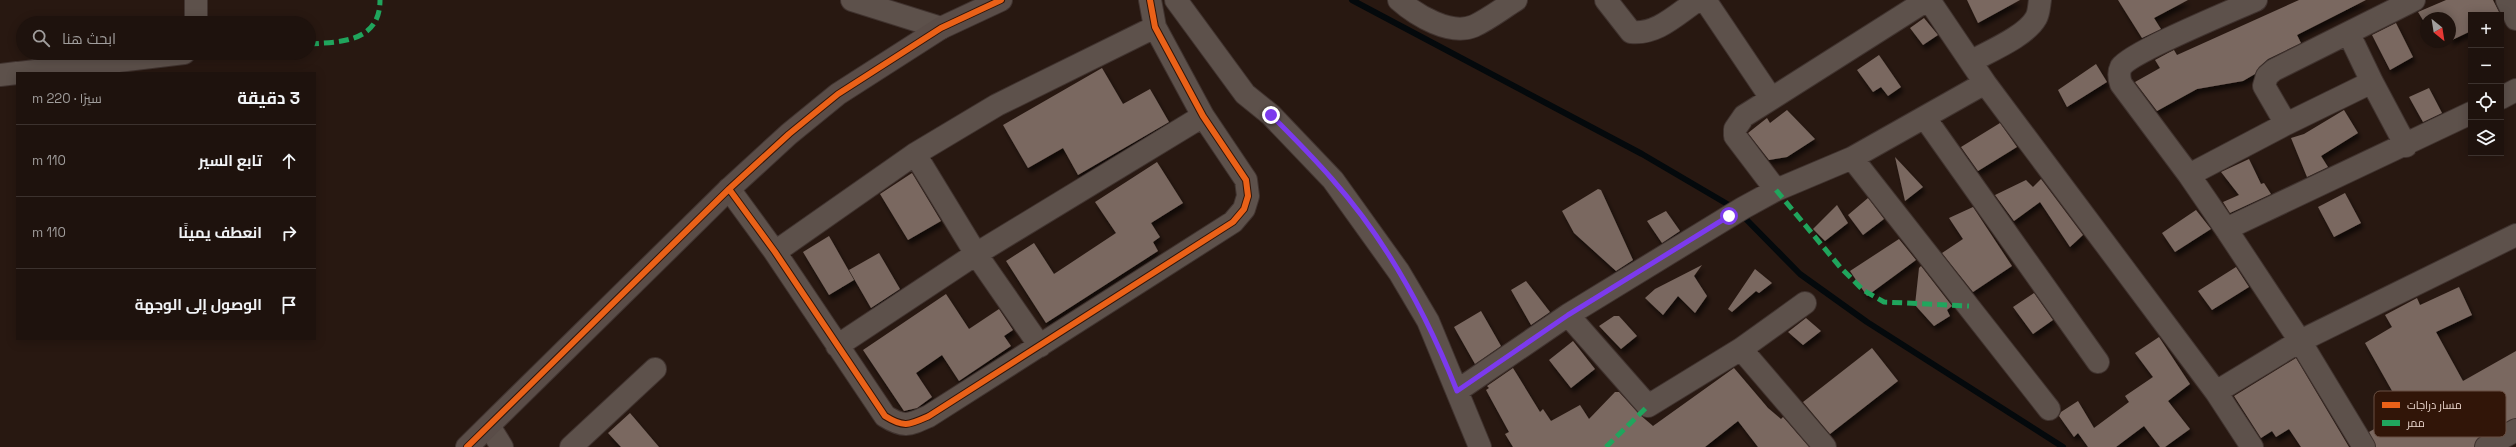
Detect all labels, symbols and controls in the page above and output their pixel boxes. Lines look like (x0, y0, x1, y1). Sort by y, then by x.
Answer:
north arrow (2420, 12, 2456, 48)
map controls (2468, 12, 2504, 156)
button: + (2468, 12, 2504, 48)
search box (16, 16, 316, 60)
icon: search (30, 27, 52, 49)
text: ابحث هنا (62, 29, 116, 48)
button: − (2468, 48, 2504, 84)
button: locate (2468, 84, 2504, 120)
text: 3 دقيقة (237, 87, 300, 109)
text: سيرًا · 220 m (32, 90, 102, 107)
route end (1262, 106, 1280, 124)
button: layers (2468, 120, 2504, 156)
icon: ahead (278, 150, 300, 172)
text: تابع السير (199, 151, 262, 170)
text: 110 m (32, 152, 66, 169)
route start (1720, 207, 1738, 225)
icon: right (278, 222, 300, 244)
text: انعطف يمينًا (178, 223, 262, 242)
text: 110 m (32, 224, 66, 241)
icon: arrive (278, 294, 300, 316)
text: الوصول إلى الوجهة (135, 295, 262, 314)
legend (2374, 391, 2506, 437)
text: مسار دراجات (2407, 398, 2462, 412)
text: ممر (2406, 416, 2425, 430)

